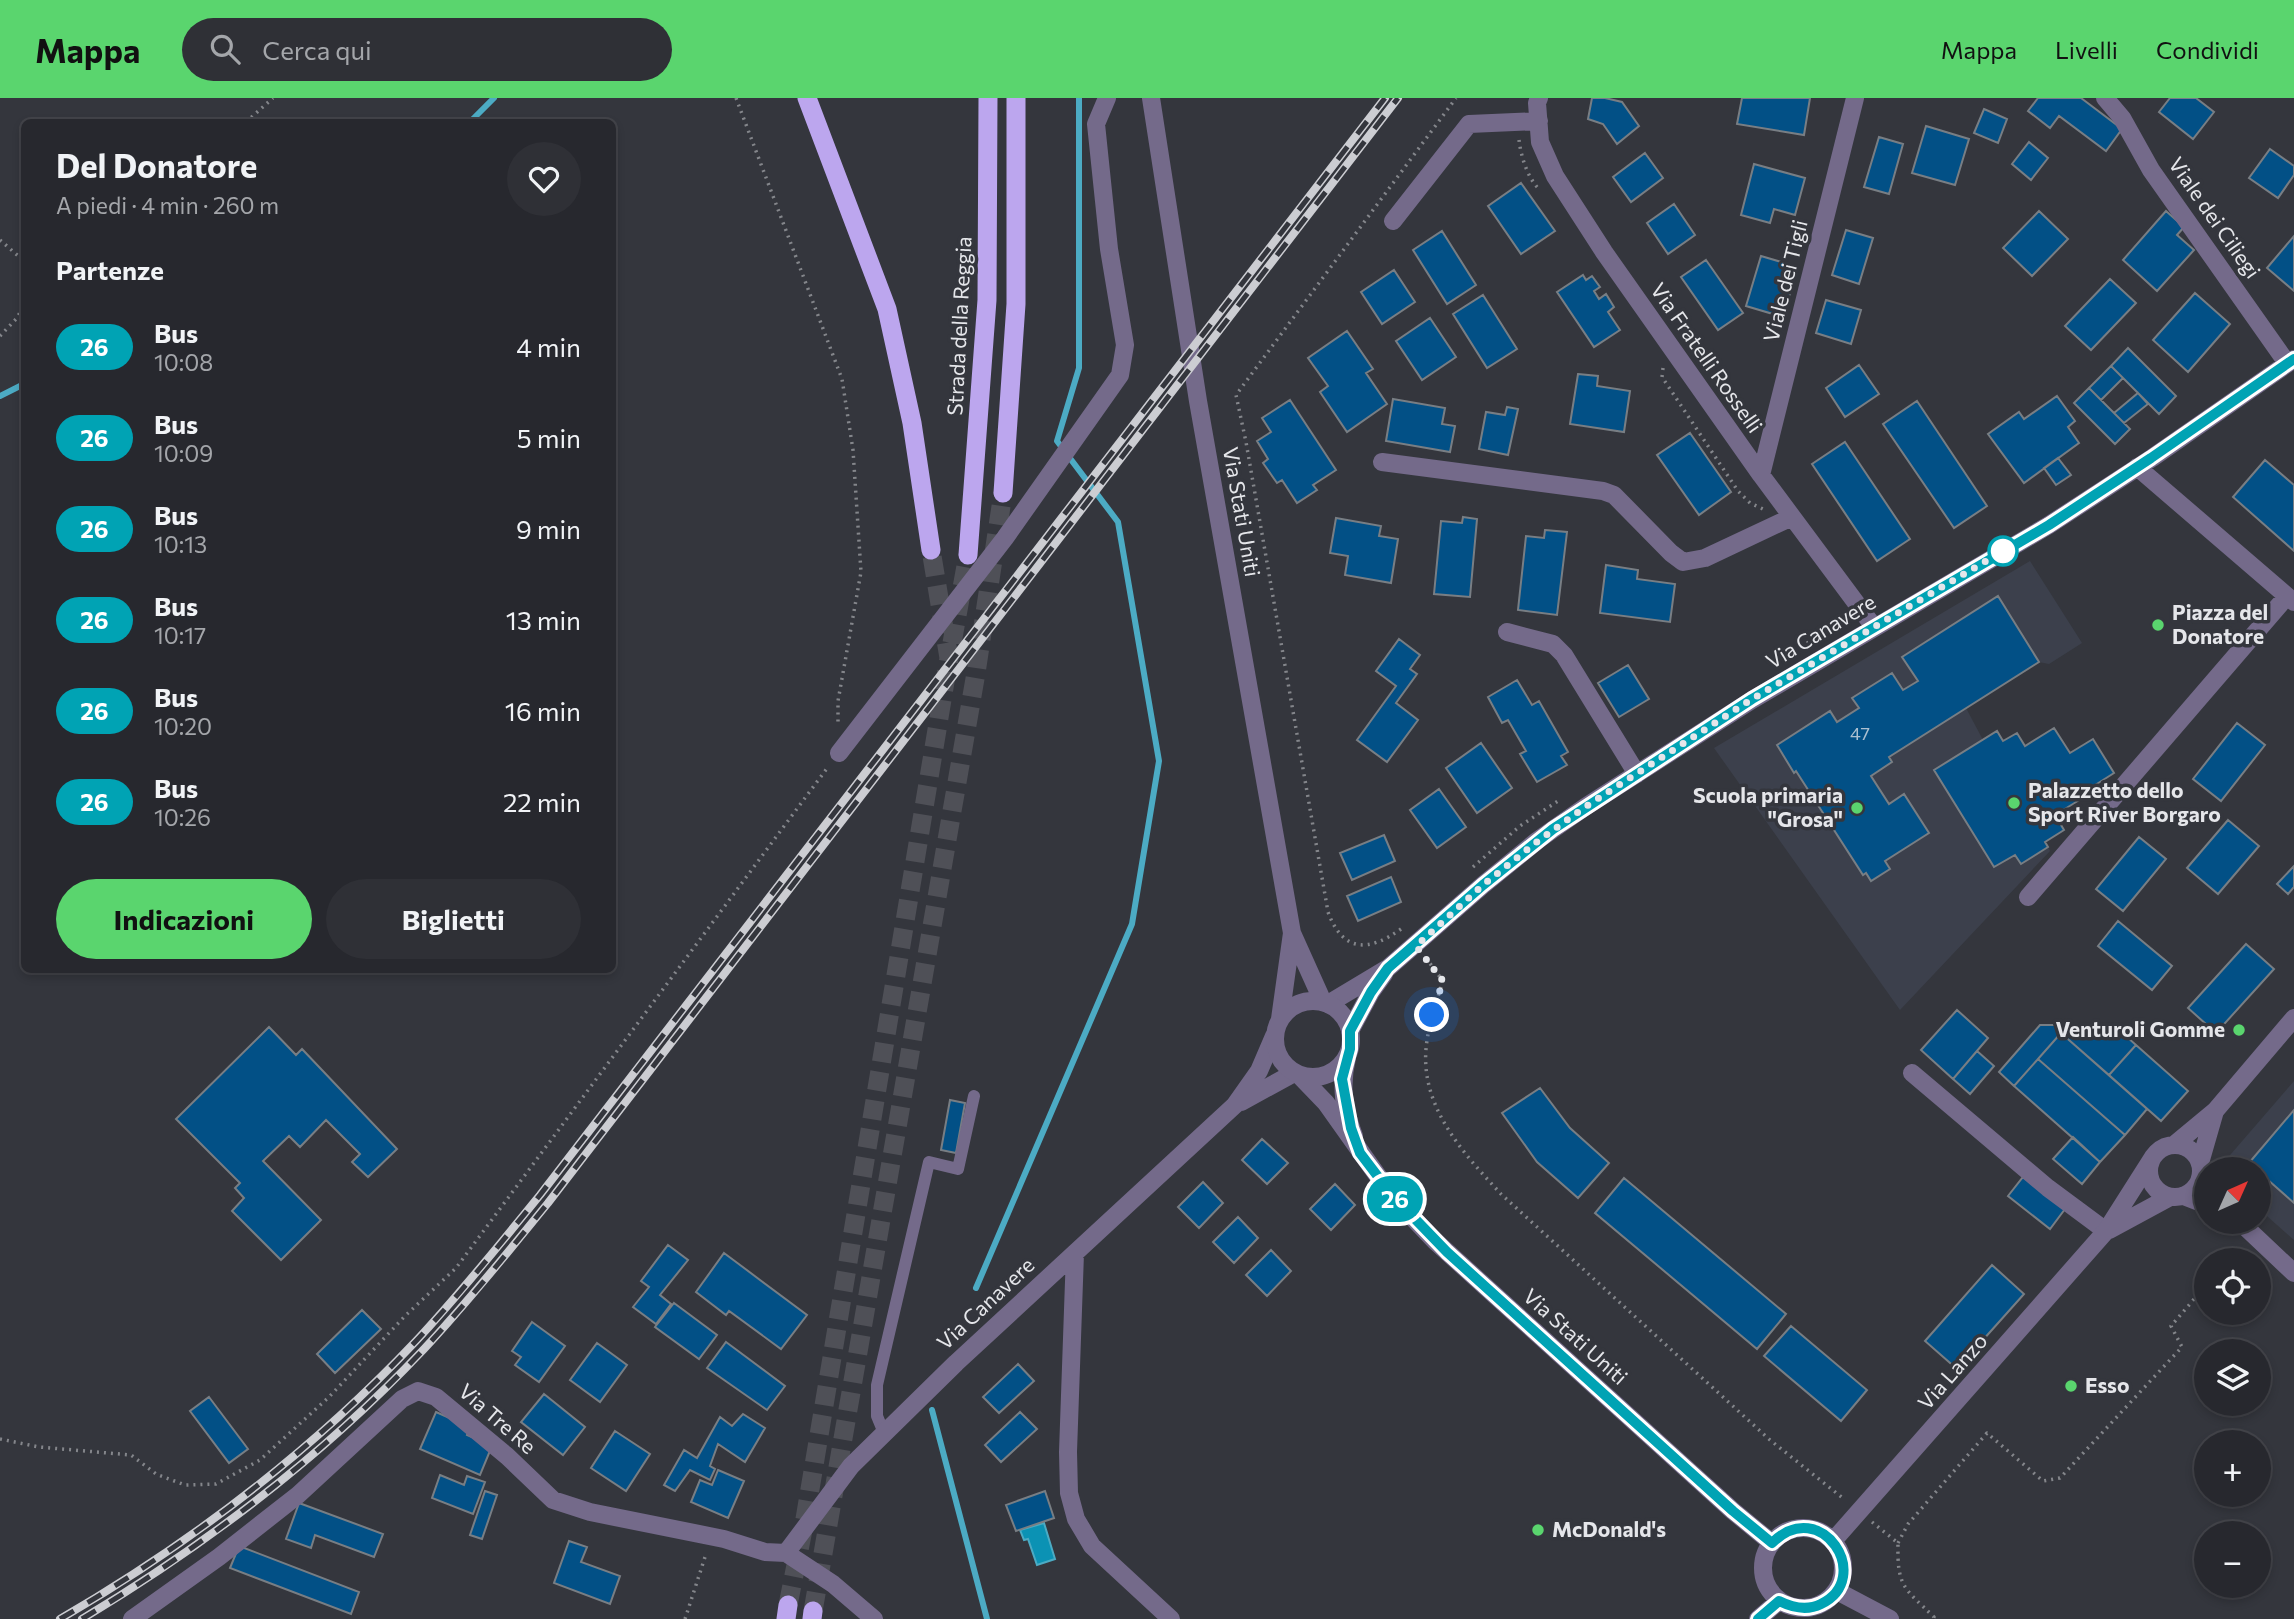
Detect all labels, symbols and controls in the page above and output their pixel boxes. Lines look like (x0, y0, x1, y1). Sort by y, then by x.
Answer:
search box (182, 18, 672, 81)
text: Mappa (35, 29, 140, 70)
icon: search (206, 30, 244, 68)
text: Cerca qui (262, 34, 372, 65)
text: Mappa (1941, 35, 2017, 64)
text: Livelli (2055, 35, 2118, 64)
text: Condividi (2156, 35, 2259, 64)
button: heart (507, 142, 581, 216)
text: Del Donatore (56, 144, 257, 185)
street label: Viale dei Ciliegi (2164, 152, 2266, 283)
text: A piedi · 4 min · 260 m (56, 191, 279, 219)
street label: Viale dei Tigli (1757, 217, 1812, 344)
street label: Strada della Reggia (941, 236, 976, 416)
text: Partenze (56, 254, 164, 285)
street label: Via Fratelli Rosselli (1646, 277, 1768, 437)
text: Bus (154, 317, 198, 348)
text: 4 min (516, 331, 581, 362)
text: 26 (80, 332, 109, 361)
text: 10:08 (154, 348, 213, 376)
text: Bus (154, 408, 198, 439)
text: 5 min (517, 422, 581, 453)
text: 26 (80, 423, 109, 452)
text: 10:09 (154, 439, 213, 467)
street label: Via Stati Uniti (1219, 445, 1266, 579)
text: Bus (154, 499, 198, 530)
text: 9 min (516, 513, 581, 544)
text: 26 (80, 514, 109, 543)
text: 10:13 (154, 530, 207, 558)
unlabelled marker (1988, 536, 2018, 566)
street label: Via Canavere (1761, 588, 1880, 673)
text: Bus (154, 590, 198, 621)
place label: Piazza del Donatore (2172, 599, 2268, 648)
text: 13 min (506, 604, 581, 635)
text: 26 (80, 605, 109, 634)
marker: Piazza del Donatore (2150, 617, 2166, 633)
text: 10:17 (154, 621, 206, 649)
text: Bus (154, 681, 198, 712)
text: 16 min (505, 695, 581, 726)
text: 26 (80, 696, 109, 725)
text: 10:20 (154, 712, 212, 740)
house number: 47 (1850, 722, 1870, 744)
text: Bus (154, 772, 198, 803)
place label: Palazzetto dello Sport River Borgaro (2028, 777, 2221, 826)
place label: Scuola primaria "Grosa" (1693, 782, 1843, 831)
text: 22 min (503, 786, 581, 817)
text: 26 (80, 787, 109, 816)
marker: Palazzetto dello Sport River Borgaro (2006, 795, 2022, 811)
marker: Scuola primaria "Grosa" (1849, 800, 1865, 816)
text: 10:26 (154, 803, 211, 831)
button: Indicazioni (56, 879, 312, 959)
button: Biglietti (326, 879, 581, 959)
your location (1414, 997, 1449, 1032)
place label: Venturoli Gomme (2055, 1016, 2225, 1041)
marker: Venturoli Gomme (2231, 1022, 2247, 1038)
north arrow (2194, 1157, 2272, 1234)
map controls (2194, 1157, 2271, 1598)
line badge: 26 (1364, 1176, 1426, 1222)
text: 26 (1381, 1184, 1409, 1213)
button: locate (2194, 1248, 2271, 1325)
street label: Via Canavere (931, 1252, 1039, 1354)
street label: Via Stati Uniti (1519, 1283, 1633, 1389)
street label: Via Lanzo (1912, 1328, 1992, 1414)
button: layers (2194, 1339, 2271, 1416)
place label: Esso (2085, 1372, 2129, 1397)
street label: Via Tre Re (454, 1378, 542, 1458)
marker: Esso (2063, 1378, 2079, 1394)
button: + (2194, 1430, 2271, 1507)
place label: McDonald's (1552, 1516, 1666, 1541)
button: − (2194, 1521, 2271, 1598)
marker: McDonald's (1530, 1522, 1546, 1538)

